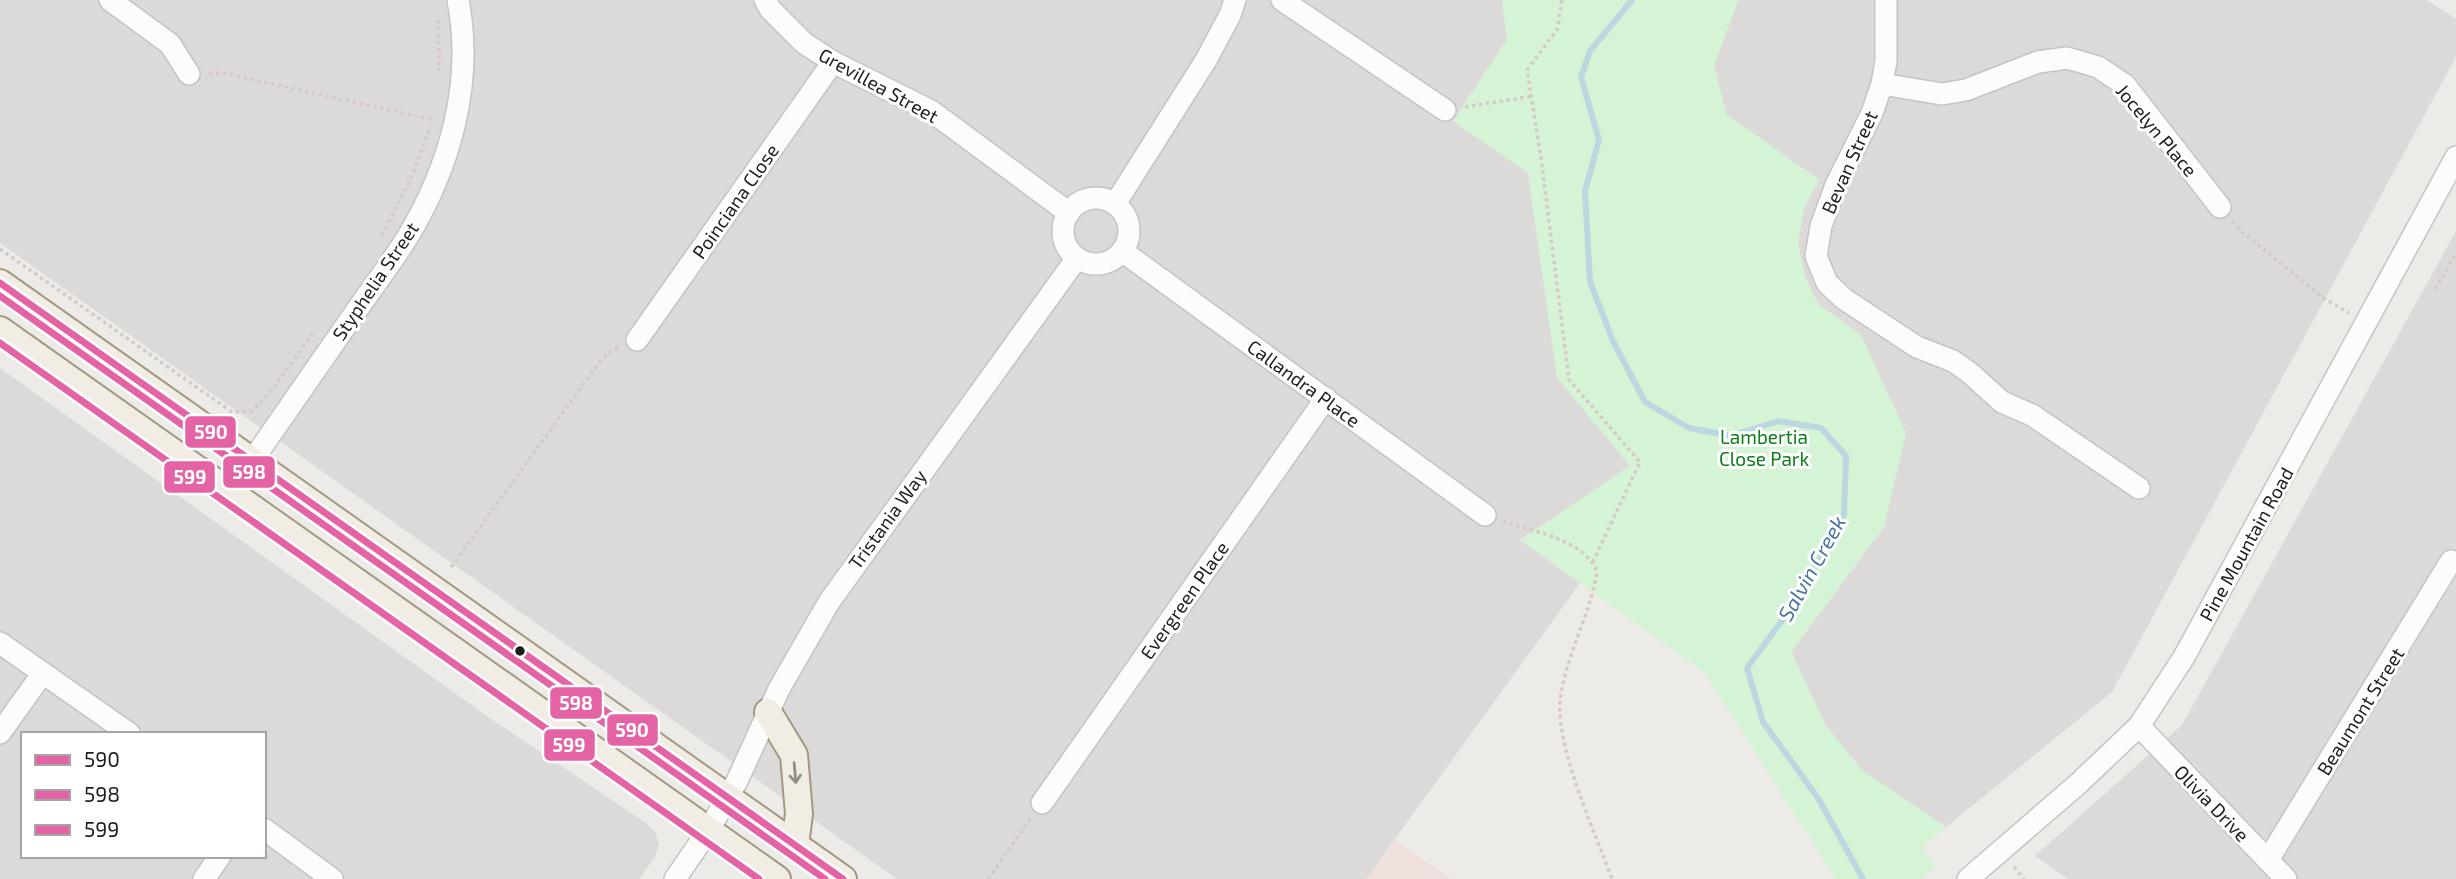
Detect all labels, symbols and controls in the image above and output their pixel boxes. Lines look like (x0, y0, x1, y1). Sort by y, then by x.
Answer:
street label: Grevillea Street (815, 43, 943, 127)
street label: Jocelyn Place (2112, 79, 2202, 181)
street label: Bevan Street (1816, 107, 1882, 217)
street label: Poinciana Close (687, 139, 783, 263)
street label: Styphelia Street (327, 217, 423, 345)
street label: Callandra Place (1243, 334, 1365, 432)
line badge: 590 (184, 415, 237, 449)
text: 590 (194, 420, 228, 443)
park label: Lambertia Close Park (1719, 425, 1809, 470)
line badge: 598 (222, 455, 276, 489)
line badge: 599 (163, 460, 216, 494)
text: 598 (232, 460, 266, 483)
street label: Pine Mountain Road (2194, 463, 2298, 625)
text: 599 (174, 465, 206, 488)
street label: Tristania Way (843, 465, 931, 573)
water label: Salvin Creek (1772, 511, 1850, 625)
street label: Evergreen Place (1135, 537, 1233, 663)
street label: Beaumont Street (2312, 643, 2408, 779)
unlabelled marker (513, 644, 527, 658)
line badge: 598 (549, 686, 603, 720)
text: 598 (559, 691, 593, 714)
line badge: 590 (606, 713, 659, 747)
text: 590 (615, 718, 649, 741)
line badge: 599 (543, 728, 596, 762)
legend (21, 732, 266, 858)
text: 599 (553, 733, 585, 756)
text: 590 (84, 746, 120, 771)
street label: Olivia Drive (2170, 760, 2254, 846)
one-way arrow (789, 761, 802, 784)
text: 598 (84, 781, 120, 806)
text: 599 (84, 816, 119, 841)

